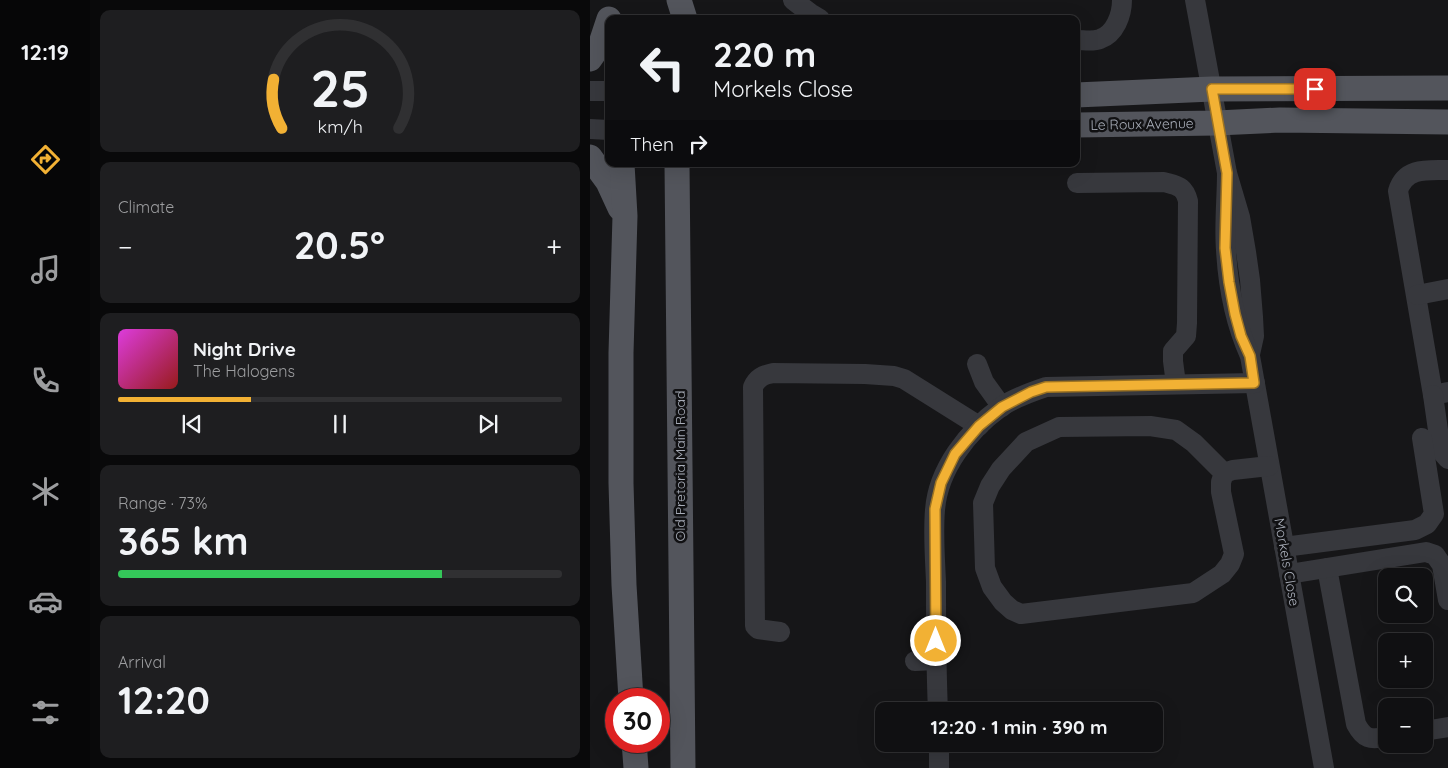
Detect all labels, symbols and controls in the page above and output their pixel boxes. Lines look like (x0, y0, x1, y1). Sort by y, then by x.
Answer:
text: 220 m (713, 32, 816, 76)
icon: left (630, 35, 695, 100)
text: 12:19 (21, 38, 69, 66)
text: 25 (310, 55, 370, 120)
pin (1294, 68, 1336, 110)
text: Morkels Close (713, 75, 853, 103)
icon: arrive (1301, 75, 1329, 103)
street label: Le Roux Avenue (1090, 114, 1194, 134)
text: km/h (317, 115, 363, 137)
icon: right (684, 130, 712, 158)
text: Then (630, 132, 674, 156)
icon: directions (28, 142, 63, 177)
text: Climate (118, 197, 174, 217)
text: 20.5° (294, 221, 385, 269)
text: − (118, 229, 133, 264)
text: + (546, 229, 562, 264)
icon: music (28, 252, 63, 287)
text: Night Drive (193, 337, 296, 361)
text: The Halogens (193, 361, 295, 381)
icon: phone (28, 363, 63, 398)
street label: Old Pretoria Main Road (671, 391, 689, 541)
icon: previous (178, 410, 206, 438)
icon: pause (326, 410, 354, 438)
icon: next (474, 410, 502, 438)
icon: climate (28, 474, 63, 509)
text: Range · 73% (118, 493, 207, 513)
street label: Morkels Close (1270, 516, 1304, 608)
text: 365 km (118, 517, 249, 565)
map controls (1378, 568, 1433, 753)
button: search (1378, 568, 1433, 623)
icon: car (28, 584, 63, 619)
position arrow (909, 614, 961, 666)
button: + (1378, 633, 1433, 688)
text: Arrival (118, 652, 166, 672)
text: 12:20 (118, 676, 210, 724)
speed limit sign: 30 (605, 688, 670, 753)
icon: filters (28, 695, 63, 730)
button: − (1378, 698, 1433, 753)
text: 12:20 · 1 min · 390 m (930, 715, 1108, 739)

